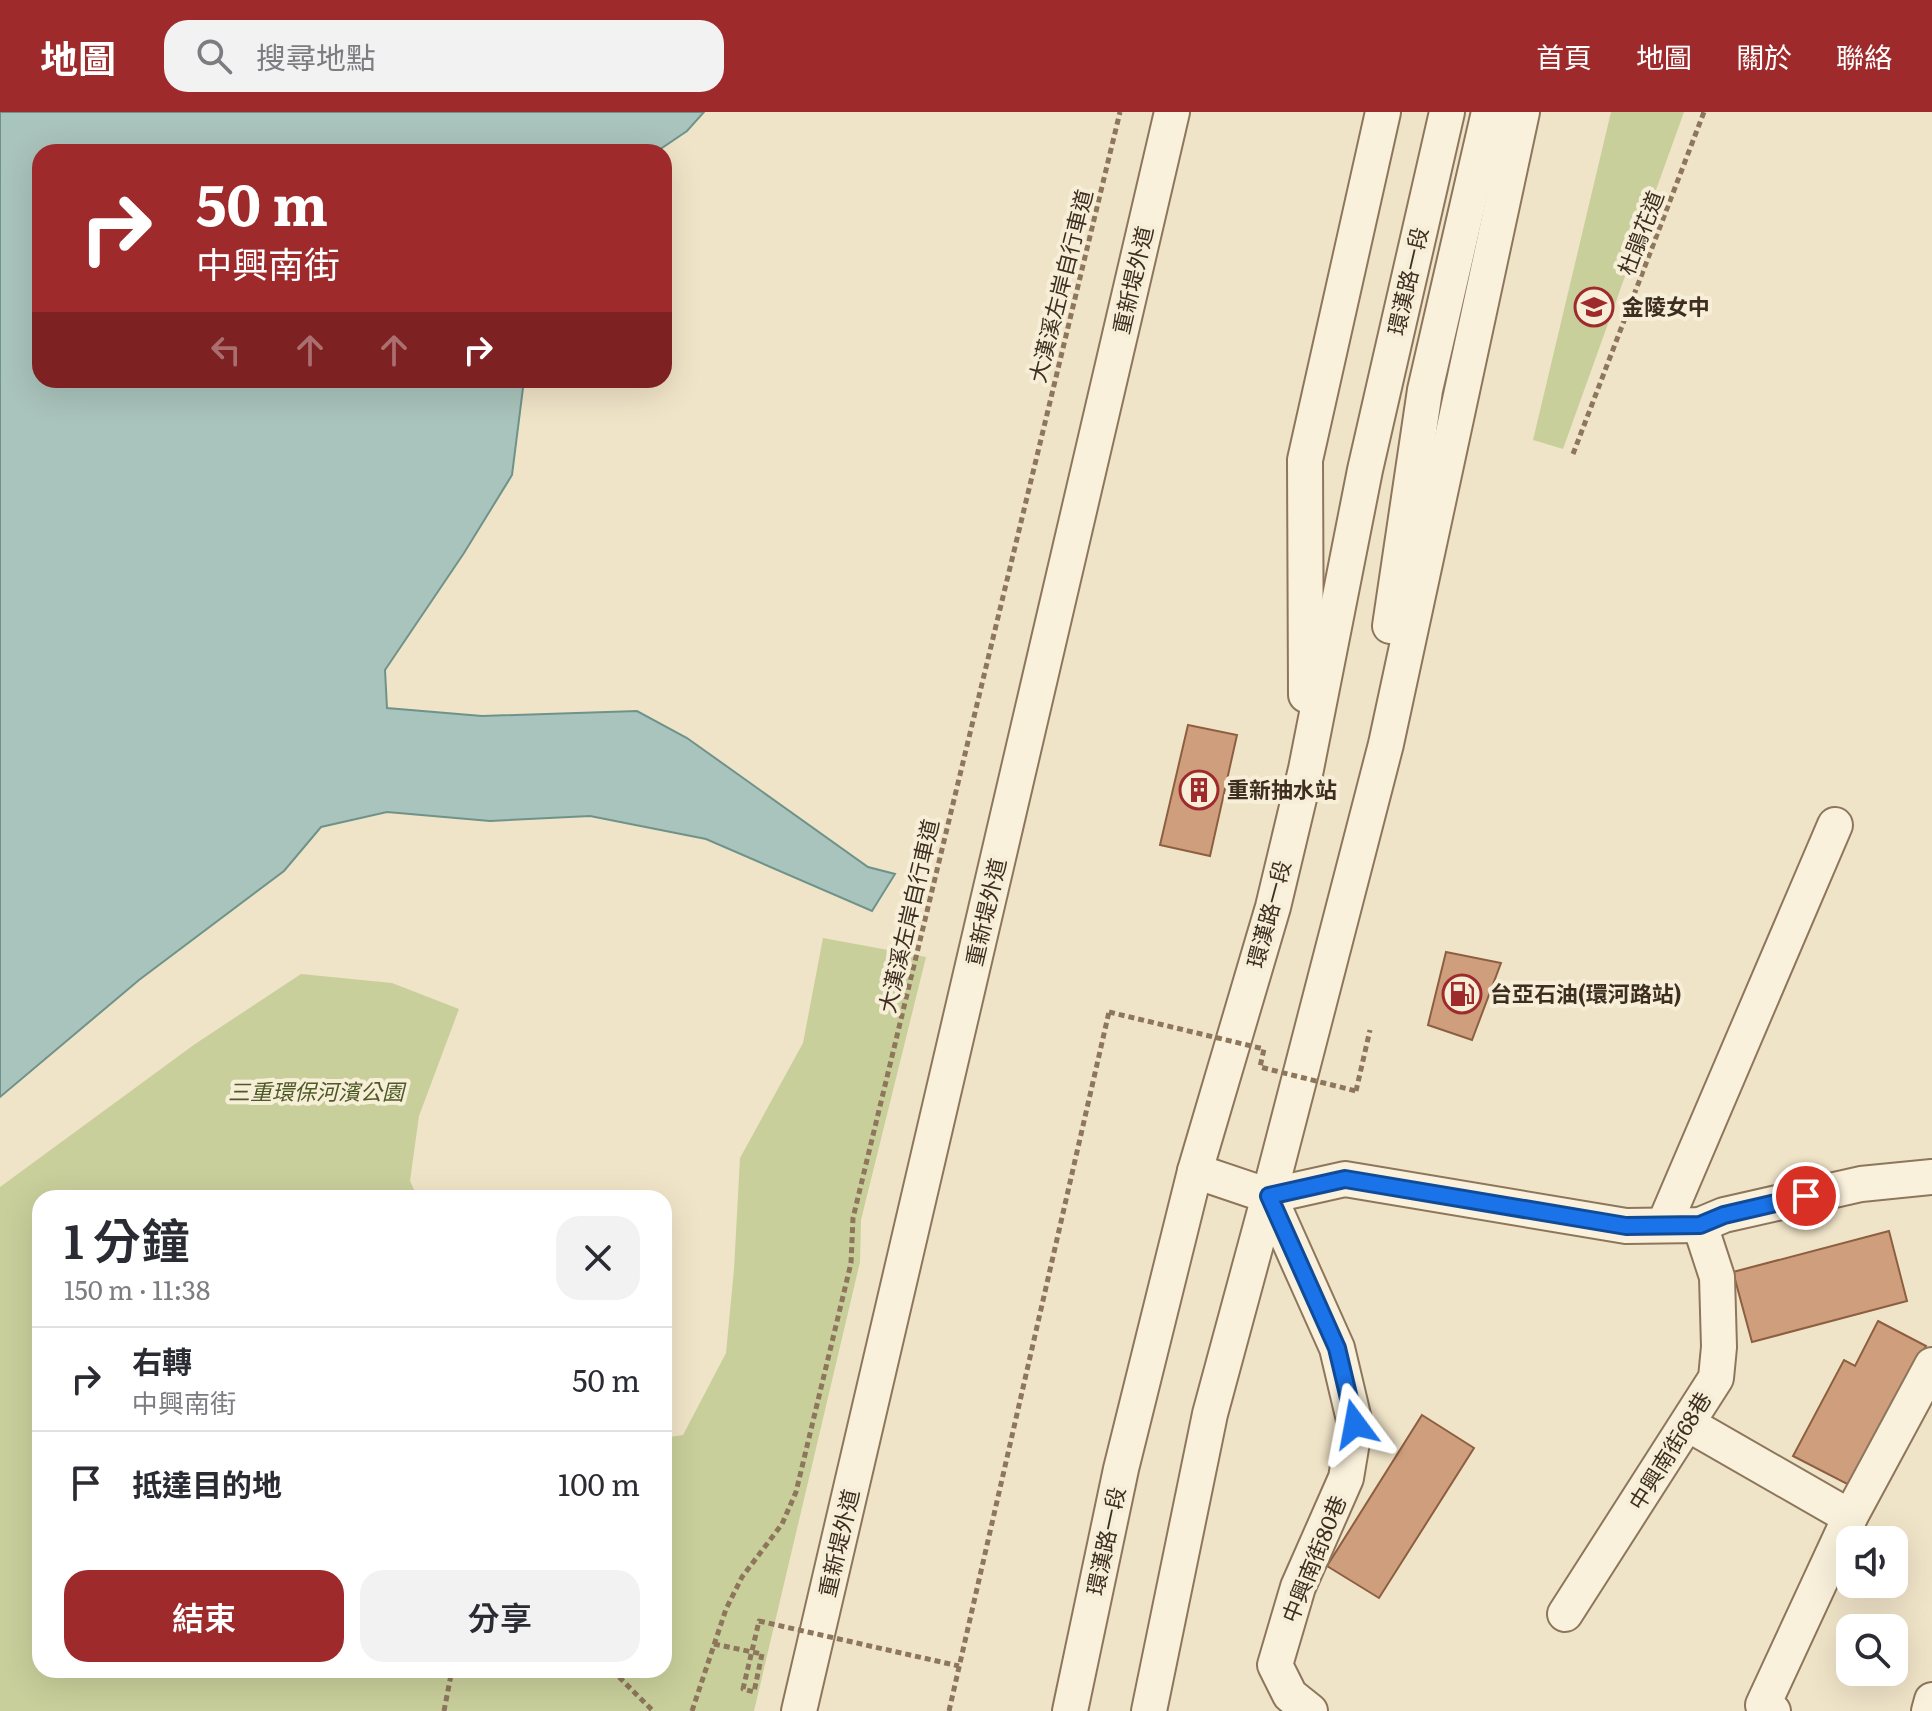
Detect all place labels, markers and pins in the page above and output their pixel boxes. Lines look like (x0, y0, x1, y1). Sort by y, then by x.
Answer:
school or university icon: 金陵女中 (1573, 286, 1615, 328)
place label: 金陵女中 (1622, 289, 1710, 322)
building icon: 重新抽水站 (1178, 769, 1220, 811)
place label: 重新抽水站 (1227, 772, 1337, 805)
fuel station icon: 台亞石油(環河路站) (1441, 973, 1483, 1015)
place label: 台亞石油(環河路站) (1490, 976, 1682, 1009)
pin (1772, 1162, 1840, 1230)

